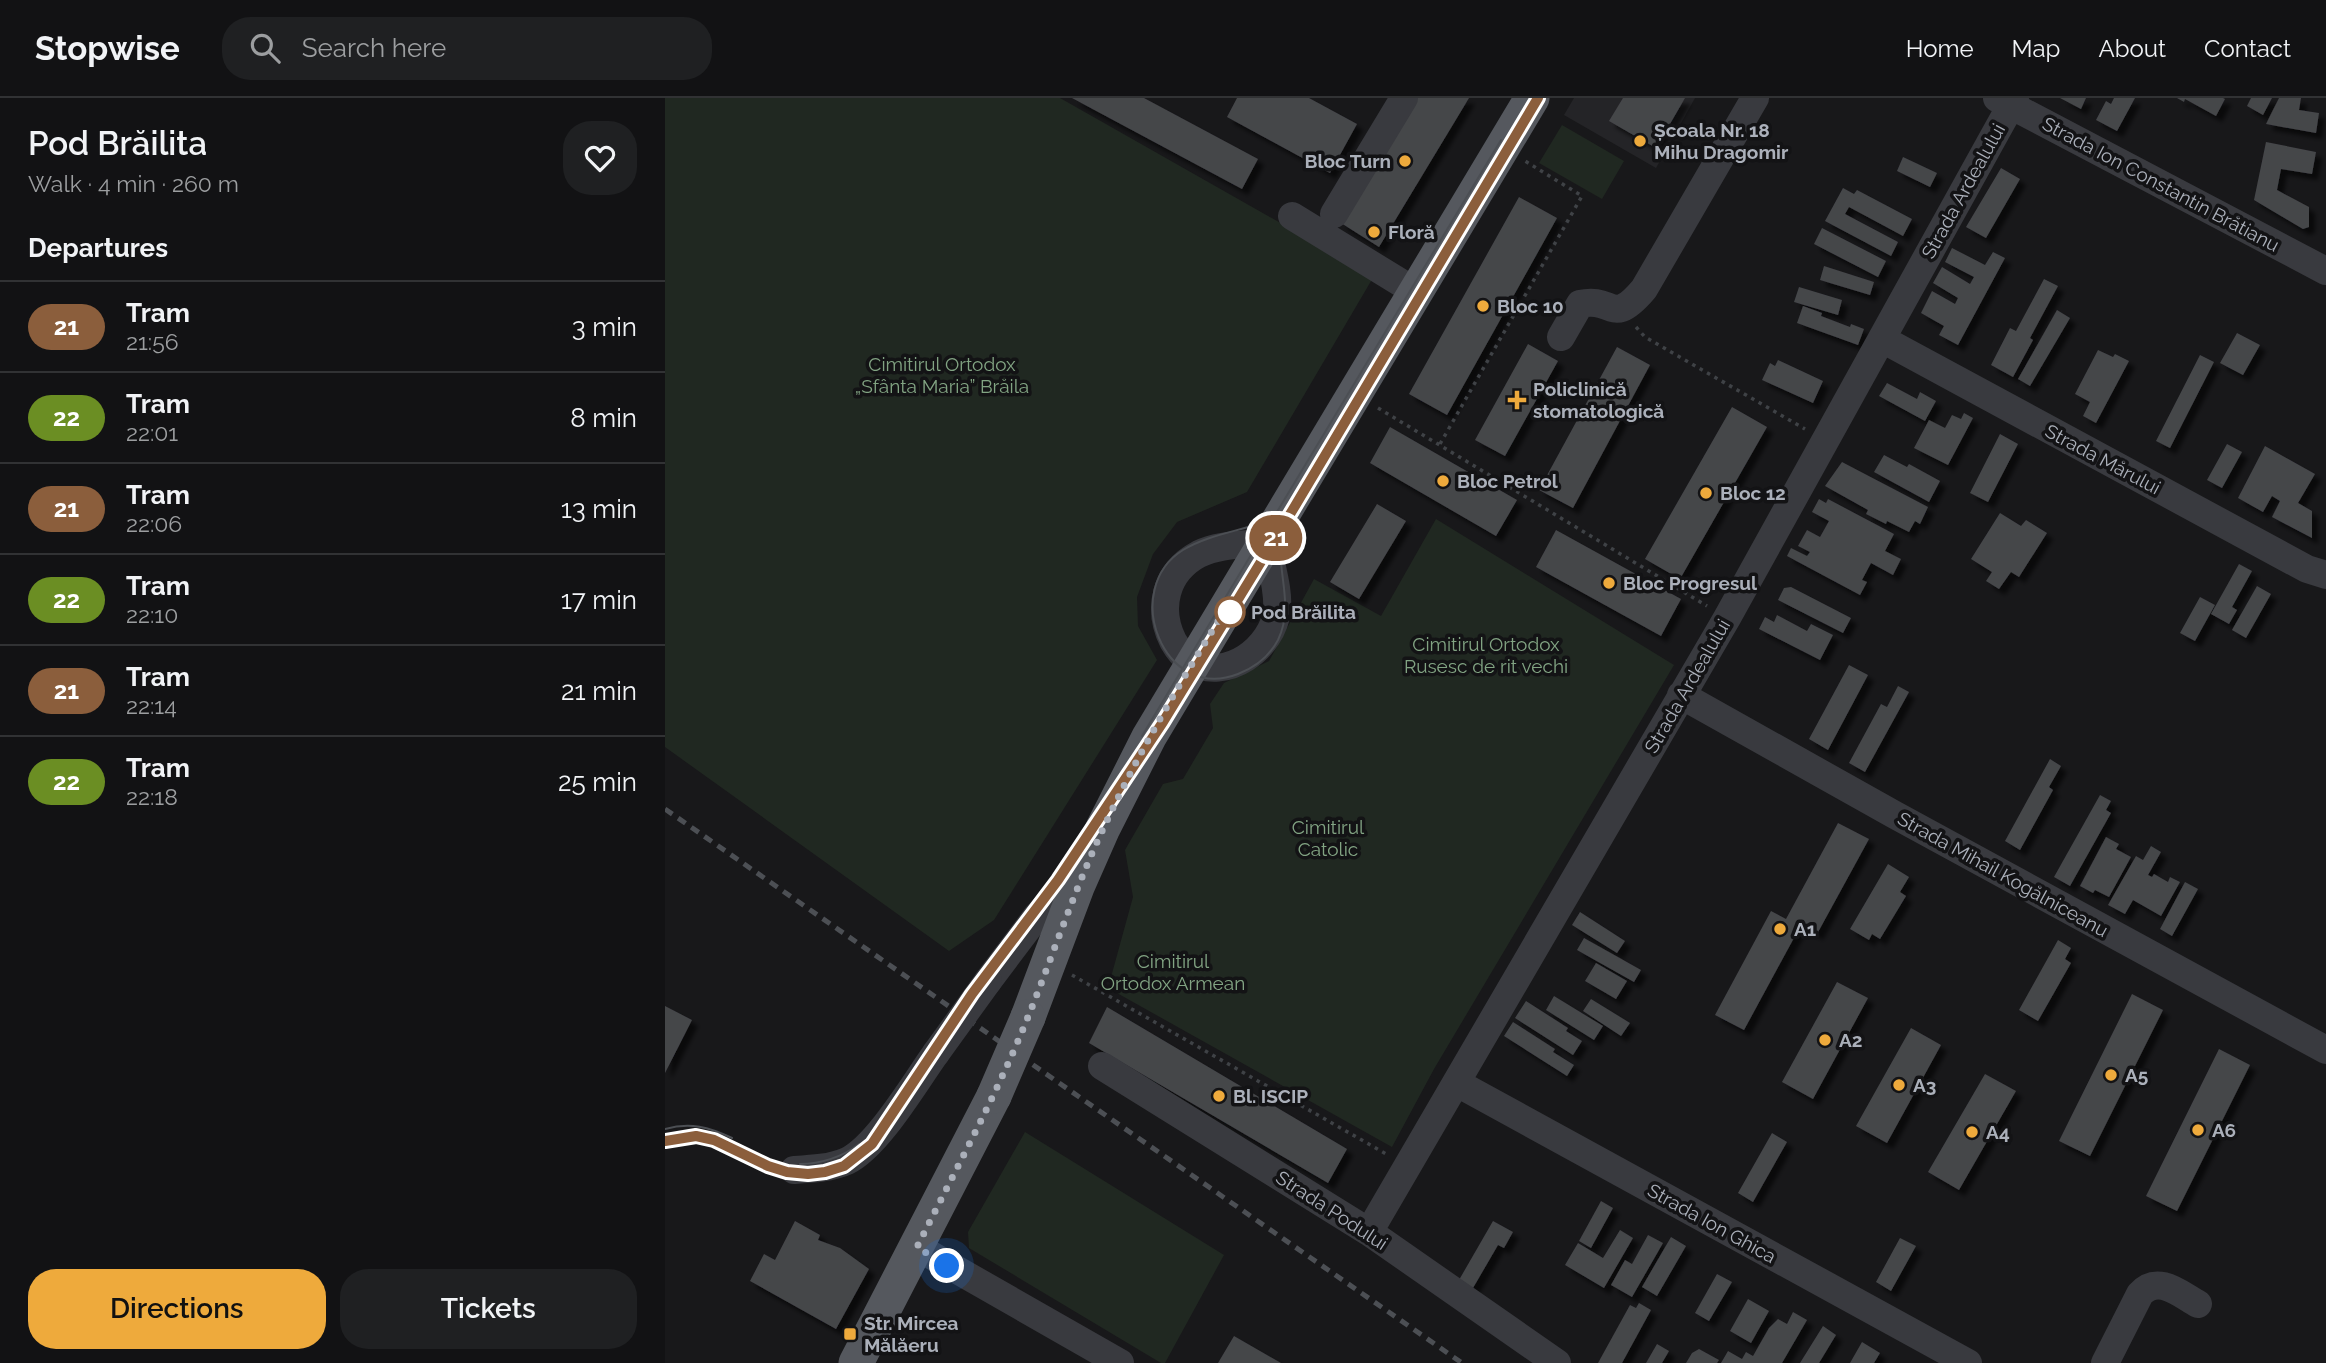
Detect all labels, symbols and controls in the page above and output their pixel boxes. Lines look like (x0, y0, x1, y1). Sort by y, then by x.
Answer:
search box (222, 17, 712, 80)
text: Stopwise (35, 29, 180, 68)
icon: search (246, 29, 284, 67)
text: Search here (302, 33, 446, 63)
text: Home (1906, 34, 1974, 63)
text: Map (2012, 34, 2060, 63)
text: About (2098, 34, 2166, 63)
text: Contact (2204, 34, 2291, 63)
street label: Strada Ion Constantin Brătianu (2039, 112, 2283, 256)
place label: Școala Nr. 18 Mihu Dragomir (1654, 119, 1789, 163)
street label: Strada Ardealului (1917, 120, 2009, 262)
button: heart (563, 121, 637, 195)
text: Pod Brăilita (28, 124, 207, 163)
marker: Școala Nr. 18 Mihu Dragomir (1632, 133, 1648, 149)
place label: Bloc Turn (1305, 150, 1391, 172)
marker: Bloc Turn (1397, 153, 1413, 169)
text: Walk · 4 min · 260 m (28, 170, 239, 197)
place label: Floră (1388, 221, 1435, 243)
marker: Floră (1366, 224, 1382, 240)
text: Departures (28, 233, 168, 263)
place label: Bloc 10 (1497, 295, 1564, 317)
text: Tram (126, 298, 190, 328)
marker: Bloc 10 (1475, 298, 1491, 314)
text: 21 (54, 312, 79, 341)
text: 3 min (572, 312, 637, 342)
text: 21:56 (126, 328, 179, 355)
park label: Cimitirul Ortodox „Sfânta Maria” Brăila (855, 353, 1029, 397)
place label: Policlinică stomatologică (1533, 378, 1664, 422)
text: Tram (126, 389, 190, 419)
marker: Policlinică stomatologică (1507, 390, 1527, 410)
text: 22 (53, 403, 80, 432)
text: 8 min (570, 403, 637, 433)
text: 22:01 (126, 419, 178, 446)
street label: Strada Mărului (2042, 419, 2164, 499)
place label: Bloc Petrol (1457, 470, 1559, 492)
marker: Bloc Petrol (1435, 473, 1451, 489)
text: Tram (126, 480, 190, 510)
place label: Bloc 12 (1720, 482, 1786, 504)
marker: Bloc 12 (1698, 485, 1714, 501)
text: 21 (54, 494, 79, 523)
text: 13 min (561, 494, 637, 524)
text: 22:06 (126, 510, 182, 537)
line badge: 21 (1245, 515, 1307, 561)
text: 21 (1263, 523, 1289, 552)
text: Tram (126, 571, 190, 601)
place label: Bloc Progresul (1623, 572, 1758, 594)
marker: Bloc Progresul (1601, 575, 1617, 591)
text: 22 (53, 585, 80, 614)
text: 17 min (561, 585, 637, 615)
marker: Pod Brăilita (1215, 597, 1245, 627)
text: 22:10 (126, 601, 178, 628)
place label: Pod Brăilita (1251, 601, 1356, 623)
street label: Strada Ardealului (1640, 615, 1734, 757)
park label: Cimitirul Ortodox Rusesc de rit vechi (1404, 633, 1568, 677)
text: Tram (126, 662, 190, 692)
text: 21 (54, 676, 79, 705)
text: 21 min (561, 676, 637, 706)
text: 22:14 (126, 692, 177, 719)
text: Tram (126, 753, 190, 783)
text: 22 (53, 767, 80, 796)
text: 25 min (558, 767, 637, 797)
text: 22:18 (126, 783, 178, 810)
street label: Strada Mihail Kogălniceanu (1894, 807, 2112, 941)
park label: Cimitirul Catolic (1292, 816, 1365, 860)
place label: A1 (1794, 918, 1816, 940)
marker: A1 (1772, 921, 1788, 937)
park label: Cimitirul Ortodox Armean (1101, 950, 1245, 994)
place label: A2 (1839, 1029, 1862, 1051)
marker: A2 (1817, 1032, 1833, 1048)
place label: A5 (2125, 1064, 2148, 1086)
marker: A5 (2103, 1067, 2119, 1083)
place label: A3 (1913, 1074, 1936, 1096)
marker: A3 (1891, 1077, 1907, 1093)
place label: Bl. ISCIP (1233, 1085, 1308, 1107)
marker: Bl. ISCIP (1211, 1088, 1227, 1104)
place label: A6 (2212, 1119, 2236, 1141)
place label: A4 (1986, 1121, 2010, 1143)
marker: A6 (2190, 1122, 2206, 1138)
marker: A4 (1964, 1124, 1980, 1140)
street label: Strada Podului (1272, 1166, 1392, 1254)
street label: Strada Ion Ghica (1644, 1179, 1780, 1267)
your location (929, 1248, 964, 1283)
button: Directions (28, 1269, 326, 1349)
button: Tickets (340, 1269, 637, 1349)
place label: Str. Mircea Mălăeru (864, 1312, 959, 1356)
marker: Str. Mircea Mălăeru (842, 1326, 858, 1342)

